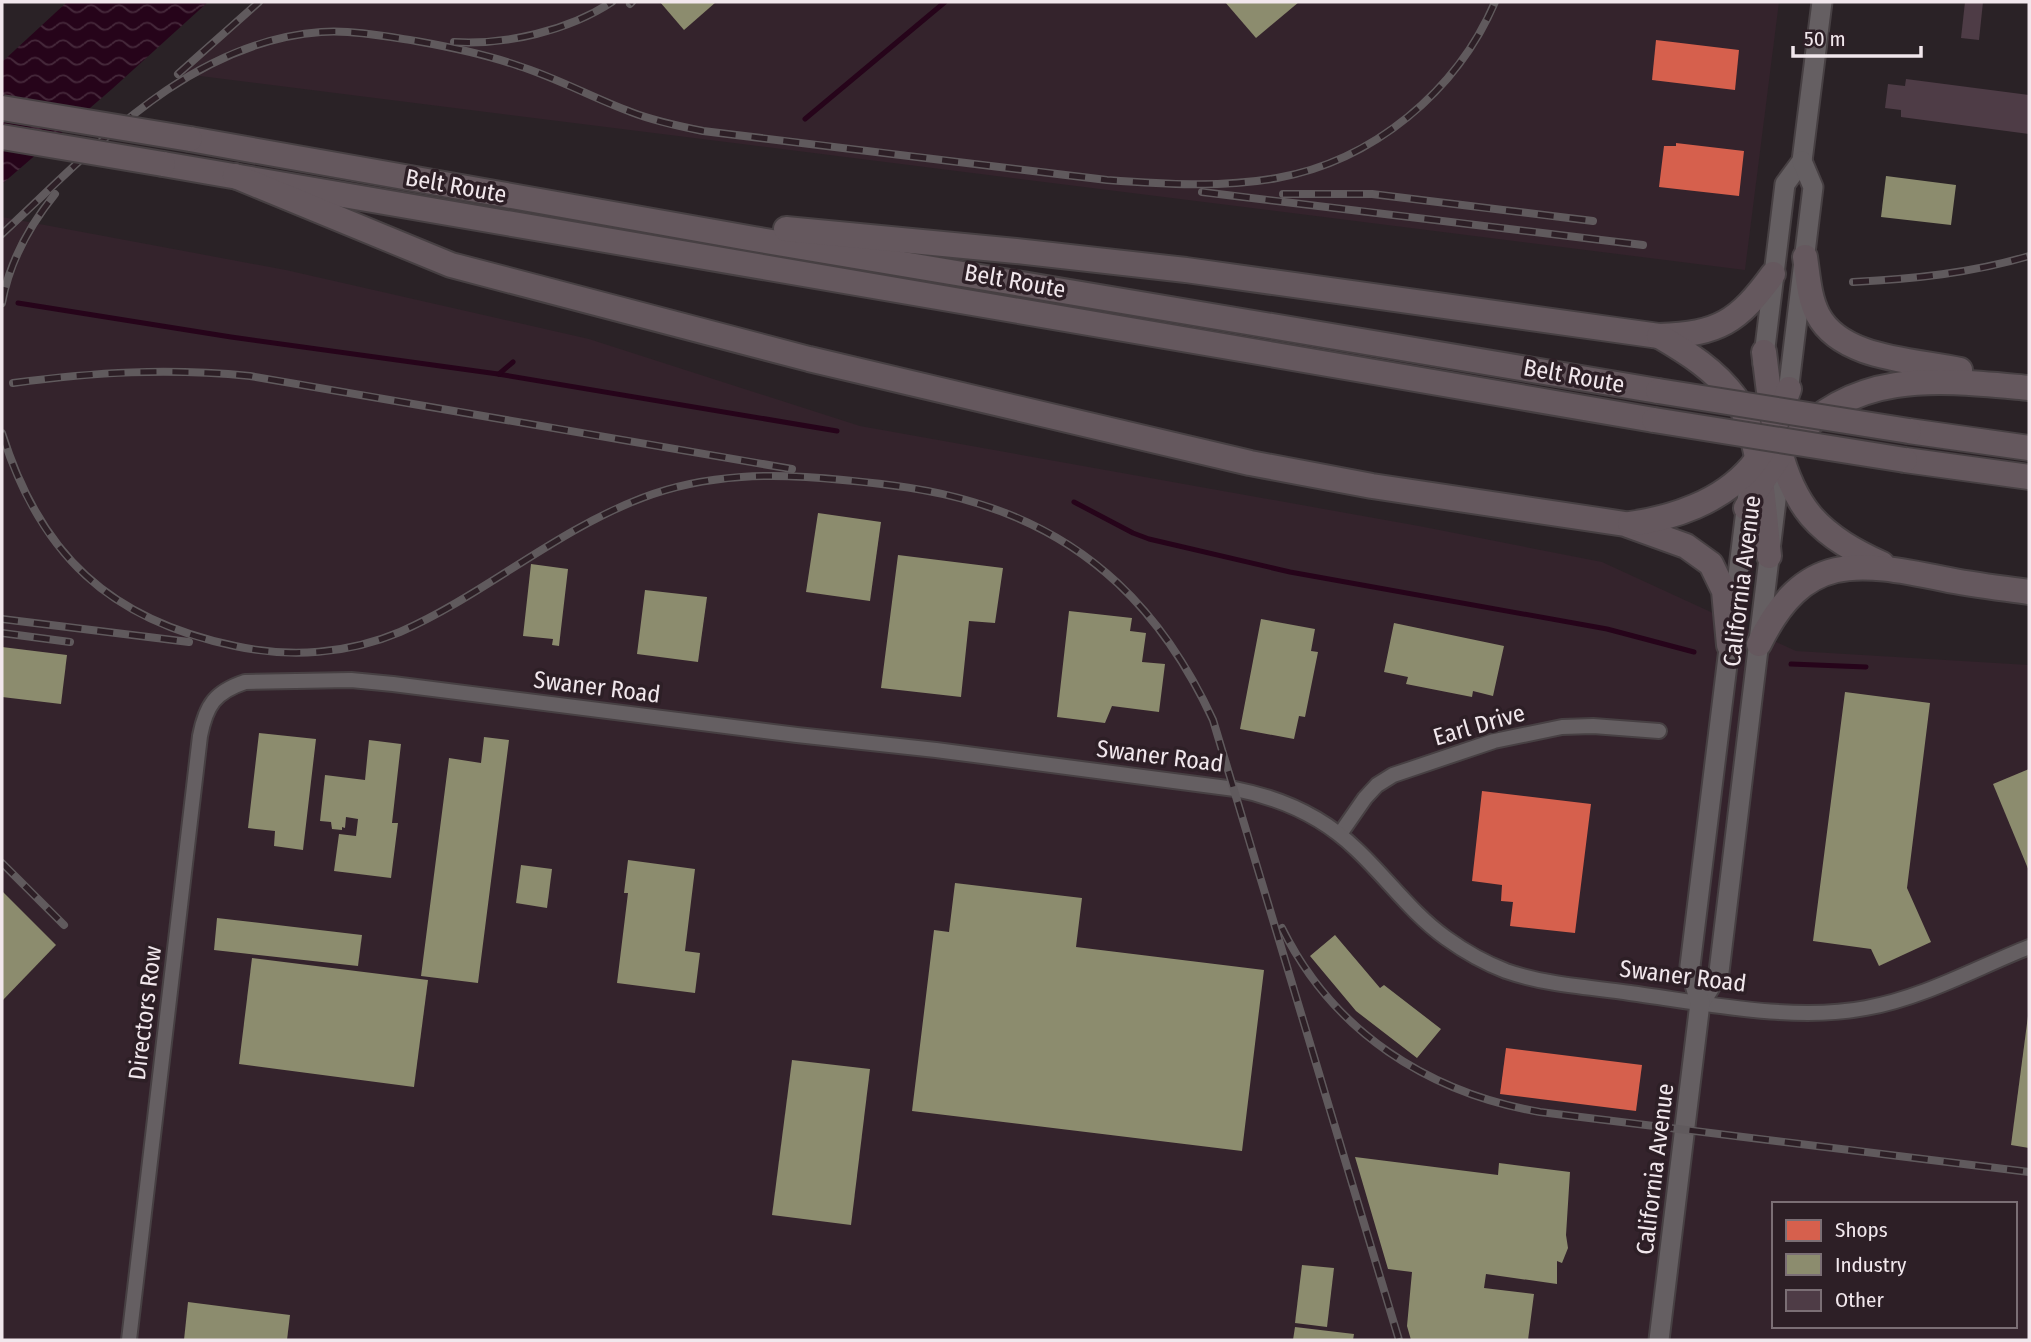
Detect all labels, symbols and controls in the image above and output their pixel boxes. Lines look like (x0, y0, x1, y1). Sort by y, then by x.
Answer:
scale bar (1793, 14, 1921, 58)
text: 50 m (1804, 26, 1846, 52)
street label: Belt Route (403, 163, 509, 209)
street label: Belt Route (962, 258, 1068, 304)
street label: Belt Route (1521, 353, 1627, 399)
street label: California Avenue (1718, 494, 1766, 668)
street label: Swaner Road (532, 665, 662, 709)
street label: Earl Drive (1430, 699, 1528, 751)
street label: Swaner Road (1095, 734, 1225, 778)
street label: Directors Row (123, 944, 167, 1082)
street label: Swaner Road (1618, 954, 1748, 998)
street label: California Avenue (1631, 1082, 1679, 1256)
legend (1772, 1202, 2017, 1328)
text: Shops (1835, 1217, 1888, 1243)
text: Industry (1835, 1252, 1907, 1278)
text: Other (1835, 1287, 1884, 1313)

